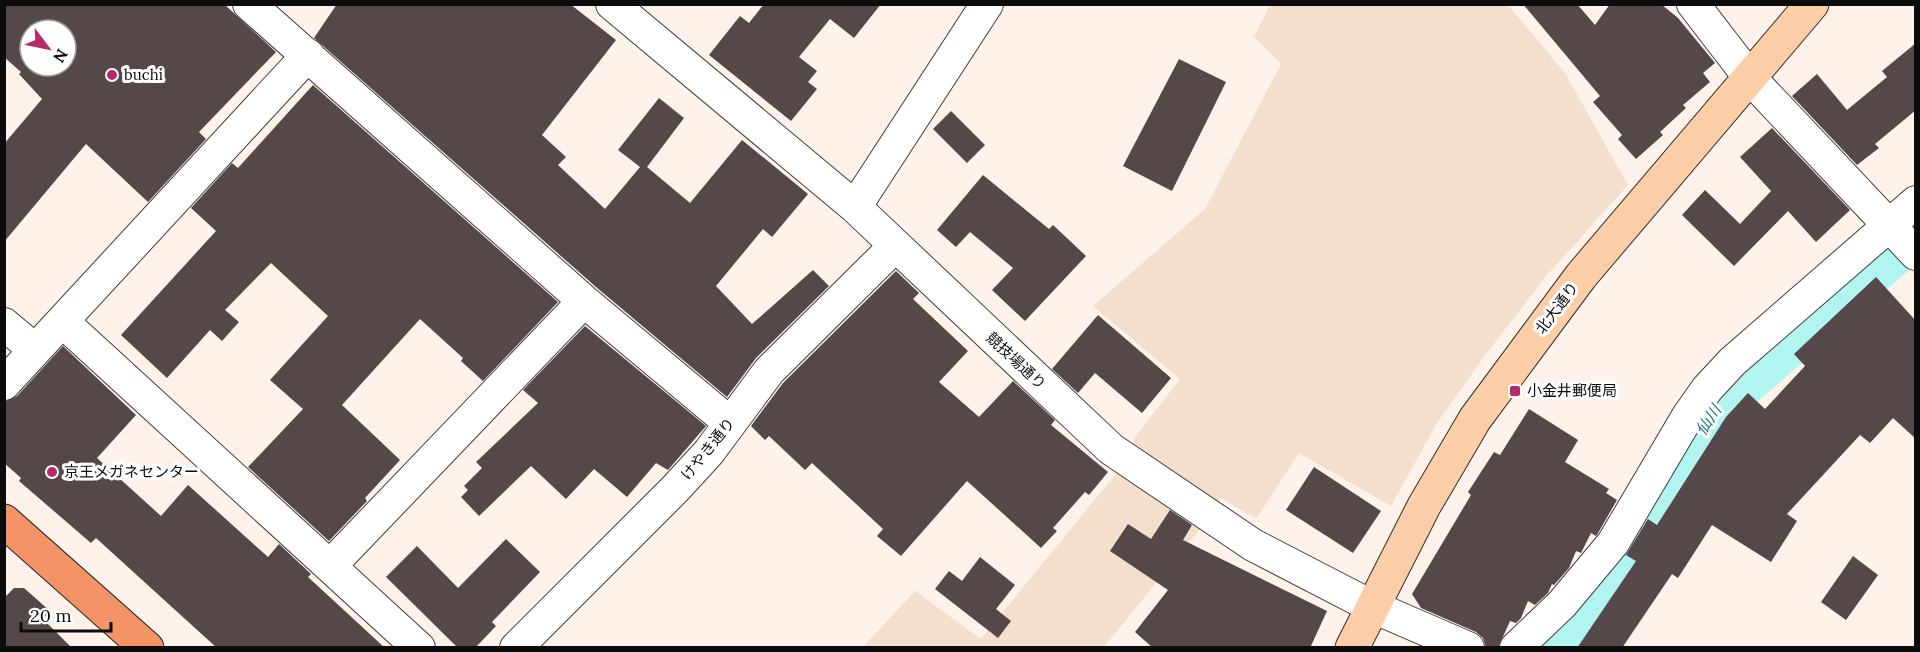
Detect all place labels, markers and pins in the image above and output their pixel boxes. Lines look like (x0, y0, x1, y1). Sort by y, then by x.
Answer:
place label: buchi (124, 65, 163, 84)
marker: buchi (105, 68, 119, 82)
place label: 小金井郵便局 (1527, 381, 1617, 400)
marker: 小金井郵便局 (1508, 384, 1522, 398)
place label: 京王メガネセンター (64, 462, 199, 481)
marker: 京王メガネセンター (45, 465, 59, 479)

